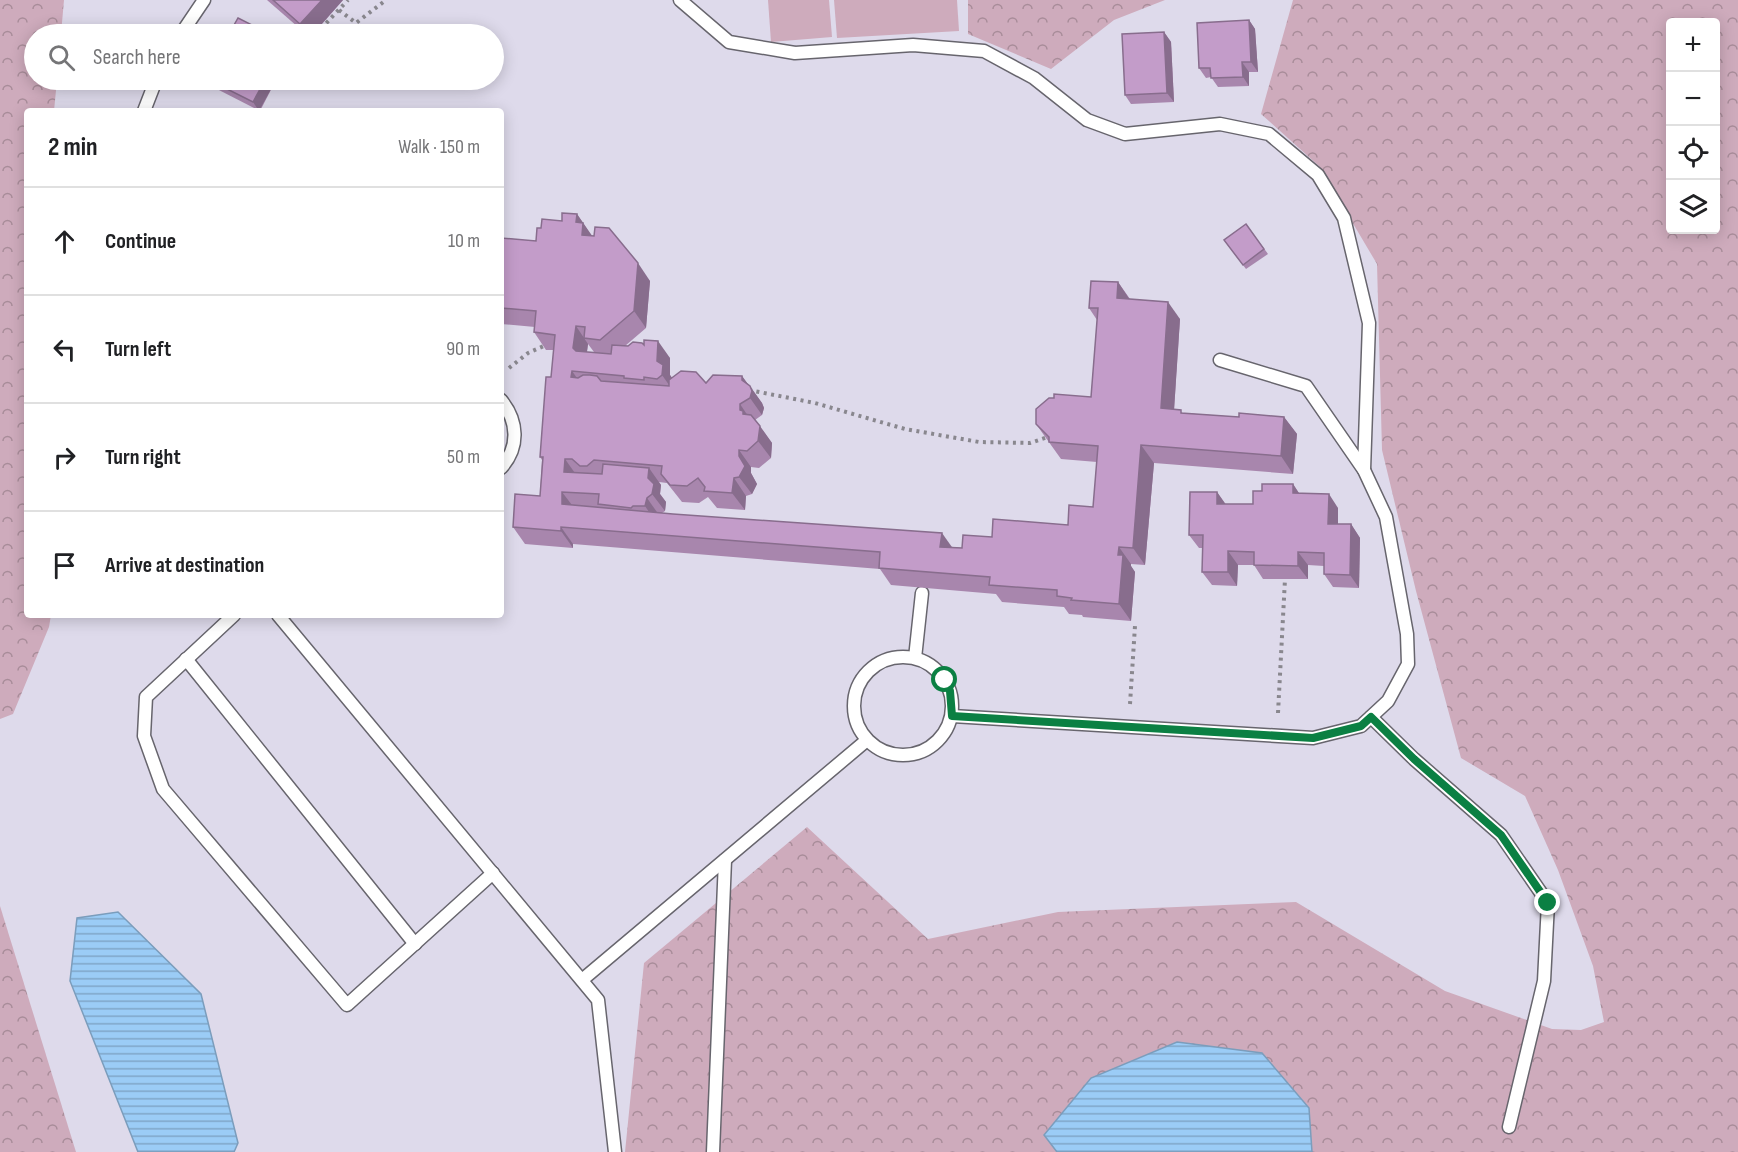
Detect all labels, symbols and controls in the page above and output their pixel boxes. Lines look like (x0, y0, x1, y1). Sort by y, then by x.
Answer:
map controls (1666, 18, 1720, 234)
button: + (1666, 18, 1720, 72)
search box (24, 24, 504, 90)
icon: search (45, 41, 78, 74)
text: Search here (93, 44, 180, 71)
button: − (1666, 72, 1720, 126)
button: locate (1666, 126, 1720, 180)
text: 2 min (48, 132, 98, 163)
text: Walk · 150 m (398, 135, 480, 159)
button: layers (1666, 180, 1720, 234)
icon: ahead (48, 225, 81, 258)
text: Continue (105, 228, 176, 255)
text: 10 m (448, 229, 480, 253)
icon: left (48, 333, 81, 366)
text: Turn left (105, 336, 171, 363)
text: 90 m (446, 337, 480, 361)
icon: right (48, 441, 81, 474)
text: Turn right (105, 444, 181, 471)
text: 50 m (447, 445, 480, 469)
icon: arrive (48, 549, 81, 582)
text: Arrive at destination (105, 552, 264, 579)
route start (931, 666, 957, 692)
route end (1534, 889, 1560, 915)

